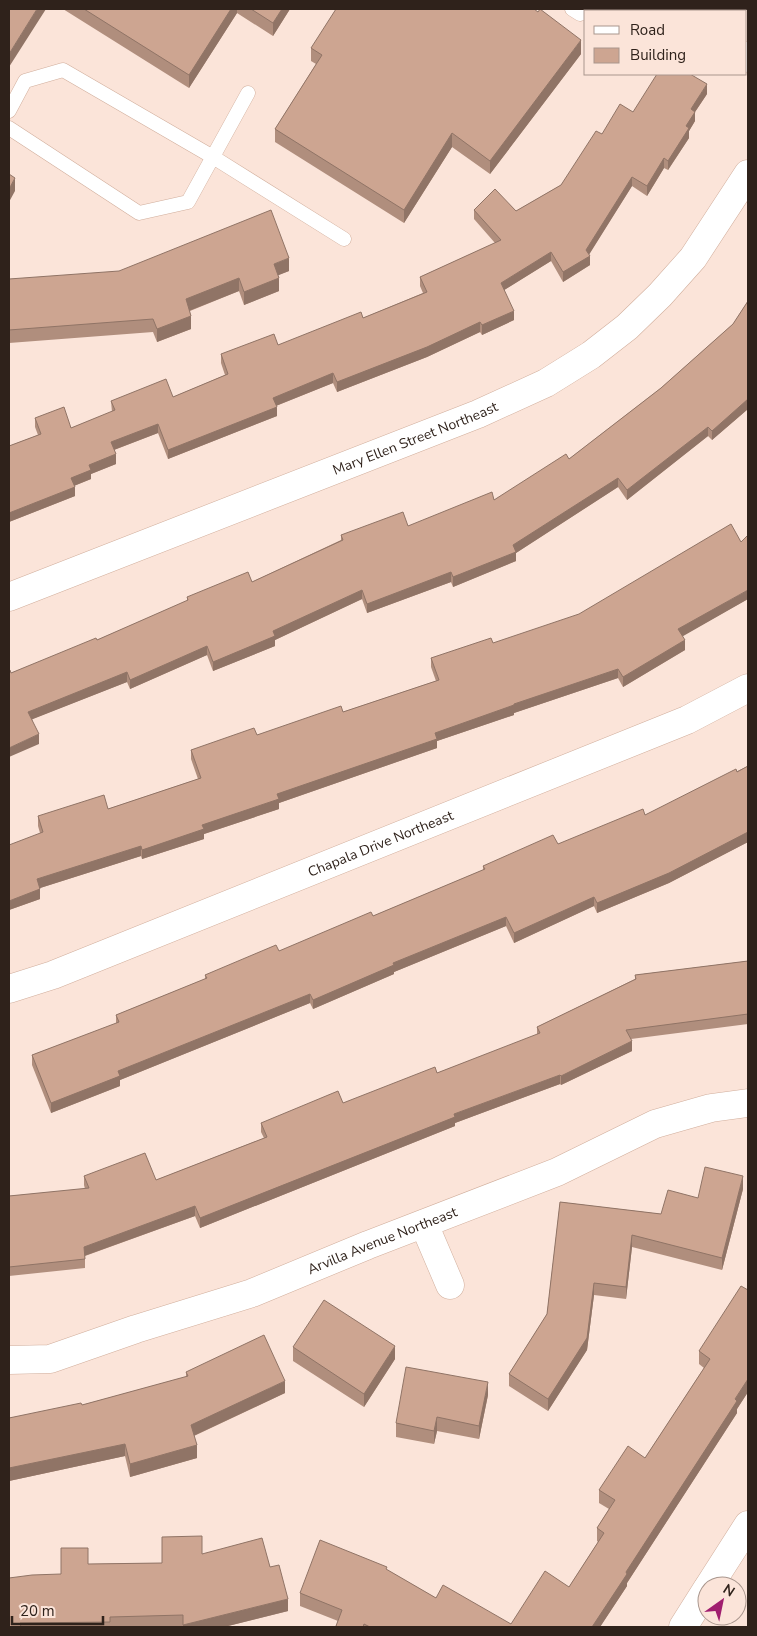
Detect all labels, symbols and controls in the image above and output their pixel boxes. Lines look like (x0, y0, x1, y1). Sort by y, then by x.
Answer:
legend (584, 10, 747, 75)
text: Road (630, 20, 665, 40)
text: Building (630, 45, 686, 65)
street label: Mary Ellen Street Northeast (330, 397, 501, 480)
street label: Chapala Drive Northeast (305, 806, 456, 882)
street label: Arvilla Avenue Northeast (305, 1202, 460, 1279)
north arrow (697, 1576, 747, 1626)
text: N (719, 1580, 738, 1601)
scale bar (12, 1594, 104, 1626)
text: 20 m (20, 1601, 55, 1621)

